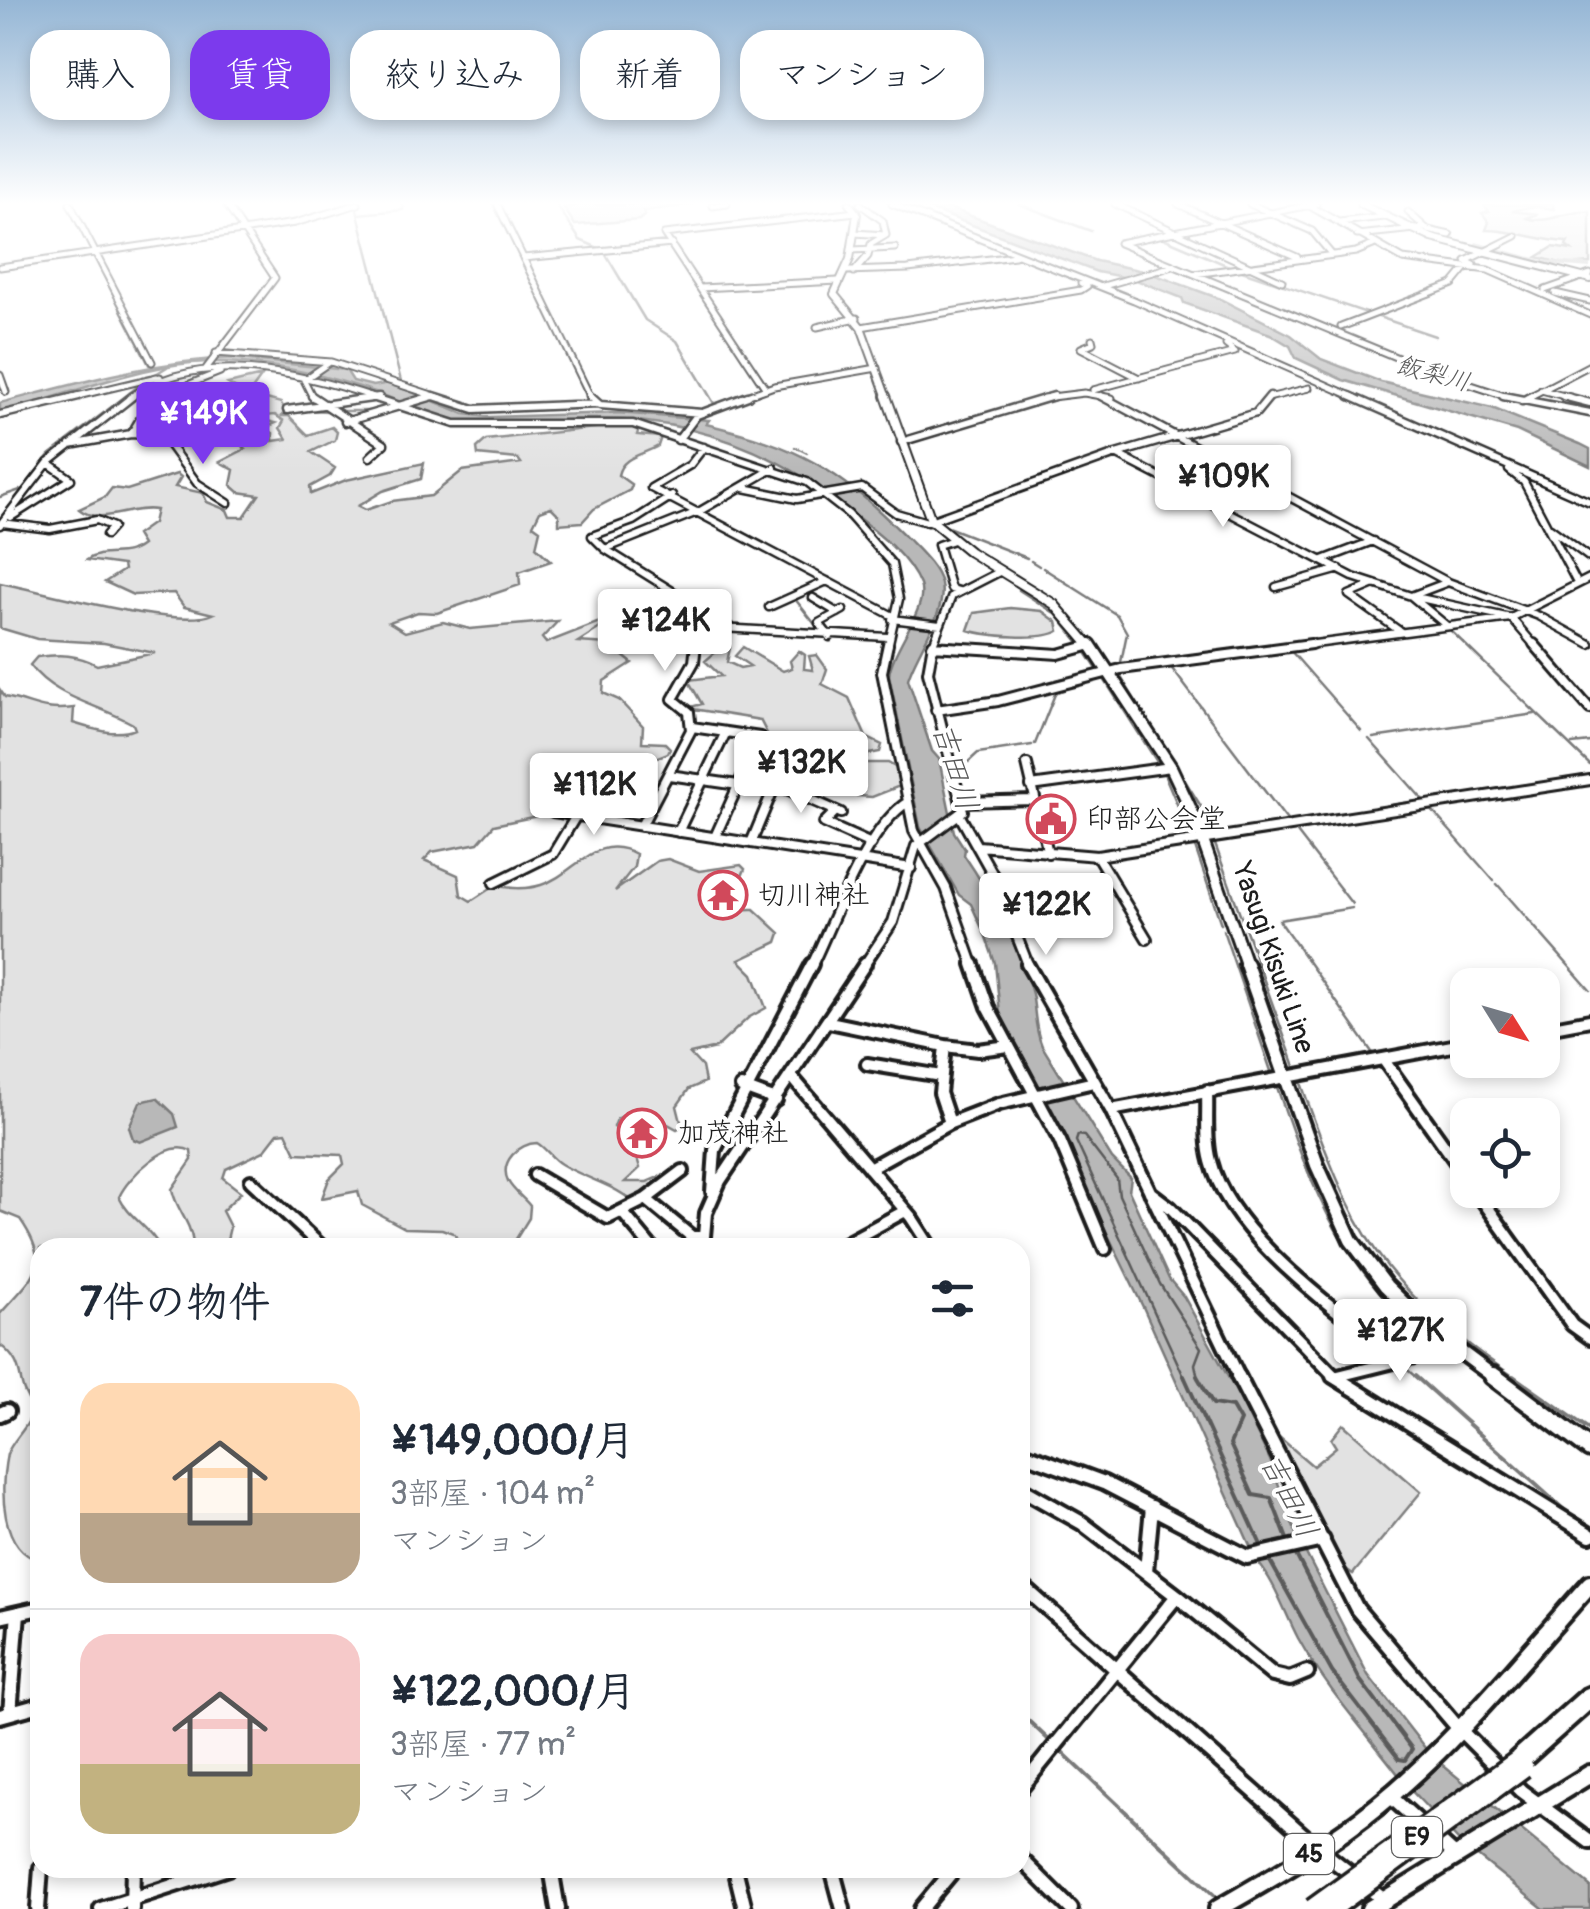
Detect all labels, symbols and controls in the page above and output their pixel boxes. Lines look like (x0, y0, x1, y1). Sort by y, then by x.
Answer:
chip: 購入 (30, 30, 170, 120)
chip: 賃貸 (190, 30, 330, 120)
chip: 絞り込み (350, 30, 560, 120)
chip: 新着 (580, 30, 720, 120)
chip: マンション (740, 30, 984, 120)
water label: 飯梨川 (1393, 349, 1473, 399)
pin: ¥149K (133, 382, 273, 467)
text: ¥149K (158, 394, 248, 434)
pin: ¥109K (1153, 445, 1293, 530)
text: ¥109K (1177, 457, 1269, 497)
pin: ¥124K (595, 589, 735, 674)
text: ¥124K (620, 601, 710, 641)
water label: 吉田川 (924, 719, 986, 815)
pin: ¥132K (731, 731, 871, 816)
text: ¥132K (756, 743, 846, 783)
pin: ¥112K (524, 753, 664, 838)
text: ¥112K (552, 765, 636, 805)
public building icon: 印部公会堂 (1025, 793, 1077, 845)
place label: 印部公会堂 (1086, 802, 1226, 837)
street label: Yasugi Kisuki Line (1224, 857, 1322, 1058)
temple icon: 切川神社 (697, 869, 749, 921)
pin: ¥122K (976, 873, 1116, 958)
place label: 切川神社 (758, 878, 870, 913)
text: ¥122K (1001, 885, 1091, 925)
north arrow (1450, 968, 1560, 1078)
map controls (1450, 968, 1560, 1208)
button: locate (1450, 1098, 1560, 1208)
temple icon: 加茂神社 (616, 1107, 668, 1159)
place label: 加茂神社 (677, 1116, 789, 1151)
icon: filters (925, 1271, 980, 1326)
text: 7件の物件 (80, 1277, 270, 1329)
pin: ¥127K (1330, 1299, 1470, 1384)
text: ¥127K (1356, 1311, 1444, 1351)
text: ¥149,000/月 (390, 1415, 635, 1467)
icon: home (160, 1423, 280, 1543)
water label: 吉田川 (1252, 1448, 1326, 1544)
text: 3部屋 · 104 m² (390, 1474, 595, 1514)
text: マンション (390, 1521, 549, 1561)
text: ¥122,000/月 (390, 1666, 636, 1718)
icon: home (160, 1674, 280, 1794)
text: 3部屋 · 77 m² (390, 1725, 576, 1765)
text: マンション (390, 1772, 549, 1812)
road number: E9 (1392, 1817, 1442, 1857)
road number: 45 (1284, 1834, 1334, 1874)

